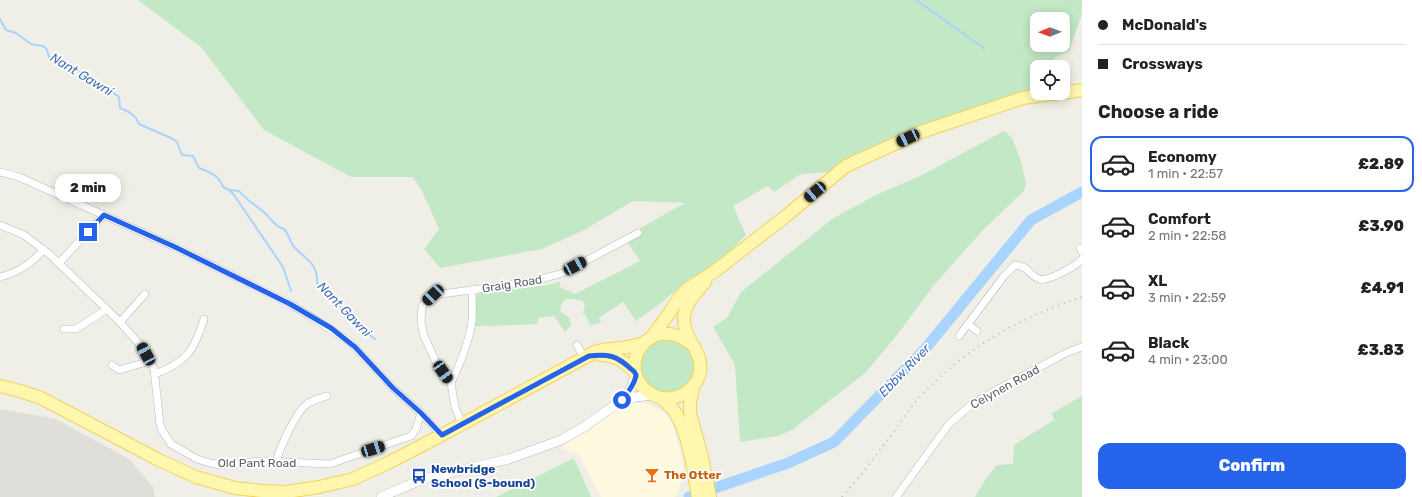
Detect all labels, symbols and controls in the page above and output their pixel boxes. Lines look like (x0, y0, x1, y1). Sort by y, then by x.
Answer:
north arrow (1030, 12, 1070, 52)
map controls (1030, 12, 1070, 100)
text: McDonald's (1122, 16, 1207, 34)
water label: Nant Gawni (48, 50, 117, 99)
text: Crossways (1122, 55, 1203, 73)
button: locate (1030, 60, 1070, 100)
text: Choose a ride (1098, 101, 1219, 123)
car (895, 127, 921, 149)
icon: car (1100, 146, 1136, 182)
text: Economy (1148, 148, 1217, 166)
text: £2.89 (1358, 155, 1404, 173)
text: 1 min · 22:57 (1148, 166, 1223, 181)
callout: 2 min (55, 174, 121, 202)
text: 2 min (70, 180, 106, 195)
car (802, 180, 828, 204)
icon: car (1100, 208, 1136, 244)
text: Comfort (1148, 210, 1211, 228)
text: £3.90 (1358, 217, 1404, 235)
route end (79, 223, 97, 241)
text: 2 min · 22:58 (1148, 228, 1227, 243)
car (562, 255, 588, 277)
icon: car (1100, 270, 1136, 306)
street label: Graig Road (481, 272, 543, 296)
text: XL (1148, 272, 1167, 290)
water label: Nant Gawni (315, 279, 375, 341)
text: £4.91 (1361, 279, 1404, 297)
car (420, 282, 446, 308)
text: 3 min · 22:59 (1148, 290, 1226, 305)
icon: car (1100, 332, 1136, 368)
text: Black (1148, 334, 1189, 352)
water label: Ebbw River (876, 340, 934, 400)
car (135, 341, 157, 367)
text: £3.83 (1358, 341, 1404, 359)
text: 4 min · 23:00 (1148, 352, 1228, 367)
car (431, 359, 455, 385)
street label: Celynen Road (968, 362, 1042, 412)
route start (613, 391, 631, 409)
car (360, 440, 386, 458)
button: Confirm (1098, 443, 1406, 489)
street label: Old Pant Road (218, 456, 296, 470)
place label: Newbridge School (S-bound) (431, 462, 535, 490)
bar icon: The Otter (643, 466, 661, 484)
bus stop icon: Newbridge School (S-bound) (410, 467, 428, 485)
place label: The Otter (664, 468, 722, 482)

